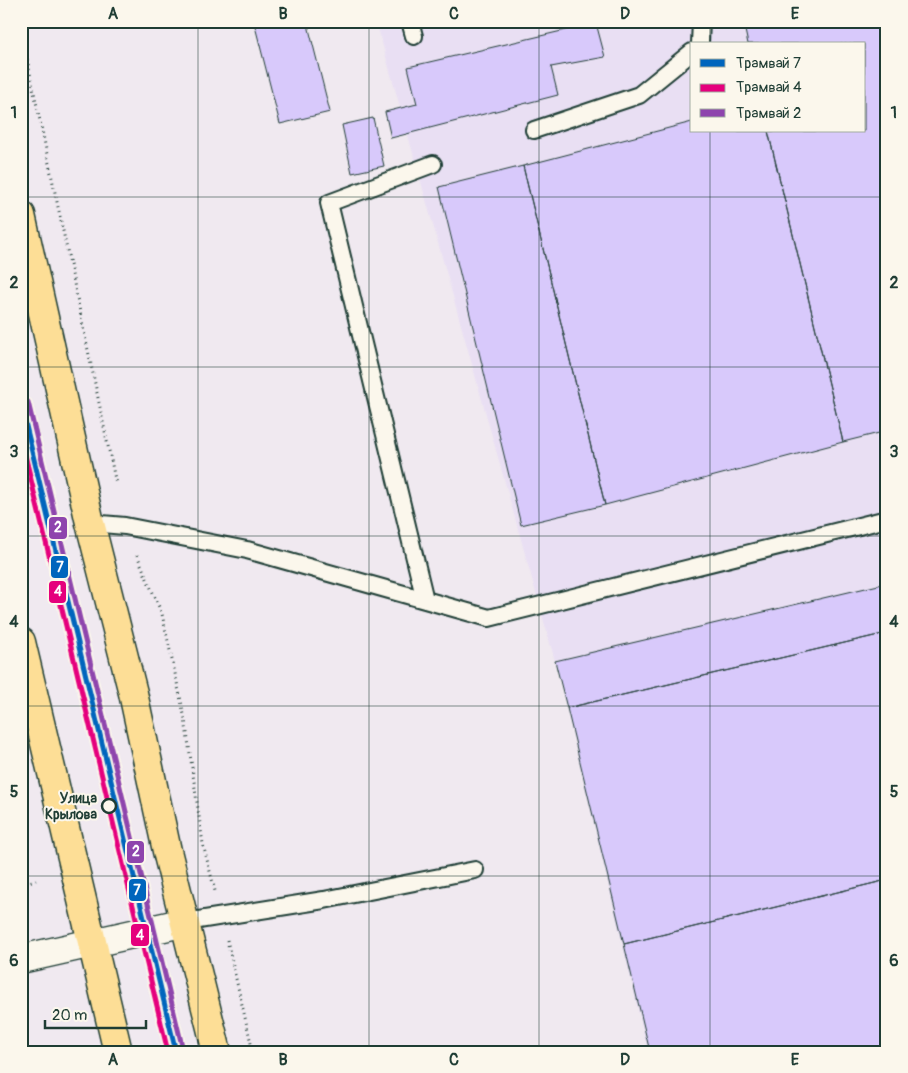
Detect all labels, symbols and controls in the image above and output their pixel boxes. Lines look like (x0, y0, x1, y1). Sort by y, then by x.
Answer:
text: A (108, 4, 119, 24)
text: B (278, 4, 288, 24)
text: C (449, 4, 459, 24)
text: D (620, 4, 630, 24)
text: E (791, 4, 800, 24)
legend (690, 42, 866, 132)
text: Трамвай 7 (736, 54, 801, 73)
text: Трамвай 4 (736, 78, 802, 97)
text: 1 (11, 103, 17, 123)
text: 1 (891, 103, 897, 123)
text: Трамвай 2 (736, 104, 801, 123)
text: 2 (10, 273, 19, 293)
text: 2 (890, 273, 899, 293)
text: 3 (10, 442, 19, 462)
text: 3 (890, 442, 899, 462)
line badge: 2 (48, 516, 68, 540)
text: 2 (54, 519, 62, 536)
line badge: 7 (50, 555, 69, 579)
text: 7 (56, 559, 64, 576)
line badge: 4 (48, 580, 67, 604)
text: 4 (54, 583, 63, 600)
text: 4 (9, 612, 19, 632)
text: 4 (889, 612, 899, 632)
text: 5 (10, 782, 19, 802)
text: 5 (890, 782, 899, 802)
place label: Улица Крылова (45, 790, 97, 823)
marker: Улица Крылова (101, 798, 117, 814)
line badge: 2 (126, 840, 145, 864)
text: 2 (132, 843, 140, 860)
line badge: 7 (128, 878, 147, 902)
text: 7 (133, 882, 141, 899)
line badge: 4 (130, 923, 150, 947)
text: 4 (136, 927, 145, 944)
text: 6 (9, 951, 19, 971)
text: 6 (889, 951, 899, 971)
scale bar (45, 998, 146, 1030)
text: 20 m (52, 1006, 87, 1025)
text: A (108, 1050, 119, 1070)
text: B (278, 1050, 288, 1070)
text: C (449, 1050, 459, 1070)
text: D (620, 1050, 630, 1070)
text: E (791, 1050, 800, 1070)

